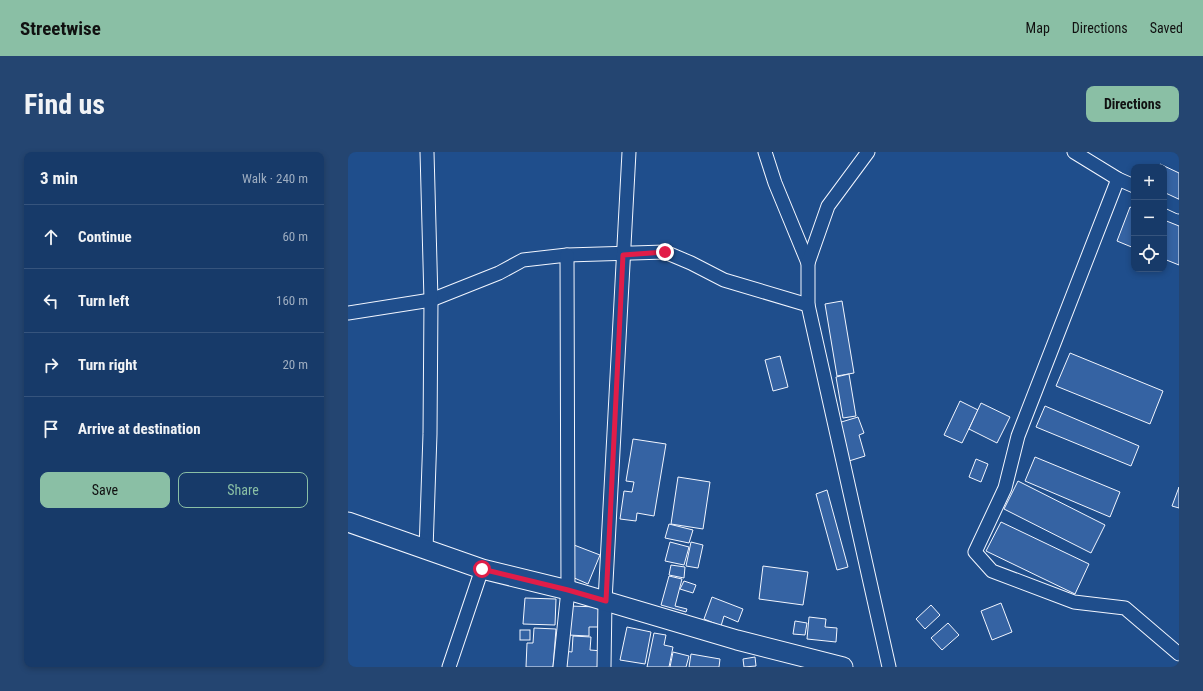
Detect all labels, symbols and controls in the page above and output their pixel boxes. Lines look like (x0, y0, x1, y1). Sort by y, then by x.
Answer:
text: Streetwise (20, 17, 101, 40)
text: Map (1026, 20, 1050, 36)
text: Directions (1072, 20, 1128, 36)
text: Saved (1150, 20, 1183, 36)
button: Directions (1086, 86, 1179, 122)
text: Find us (24, 88, 105, 121)
map controls (1131, 164, 1167, 272)
button: + (1131, 164, 1167, 200)
text: 3 min (40, 168, 78, 188)
text: Walk · 240 m (242, 171, 308, 186)
button: − (1131, 200, 1167, 236)
icon: ahead (40, 226, 62, 248)
text: Continue (78, 228, 132, 246)
text: 60 m (282, 229, 308, 244)
button: locate (1131, 236, 1167, 272)
route end (656, 243, 674, 261)
icon: left (40, 290, 62, 312)
text: Turn left (78, 292, 129, 310)
text: 160 m (276, 293, 308, 308)
icon: right (40, 354, 62, 376)
text: Turn right (78, 356, 137, 374)
text: 20 m (282, 357, 308, 372)
icon: arrive (40, 418, 62, 440)
text: Arrive at destination (78, 420, 201, 438)
button: Save (40, 472, 170, 508)
button: Share (178, 472, 308, 508)
route start (473, 560, 491, 578)

